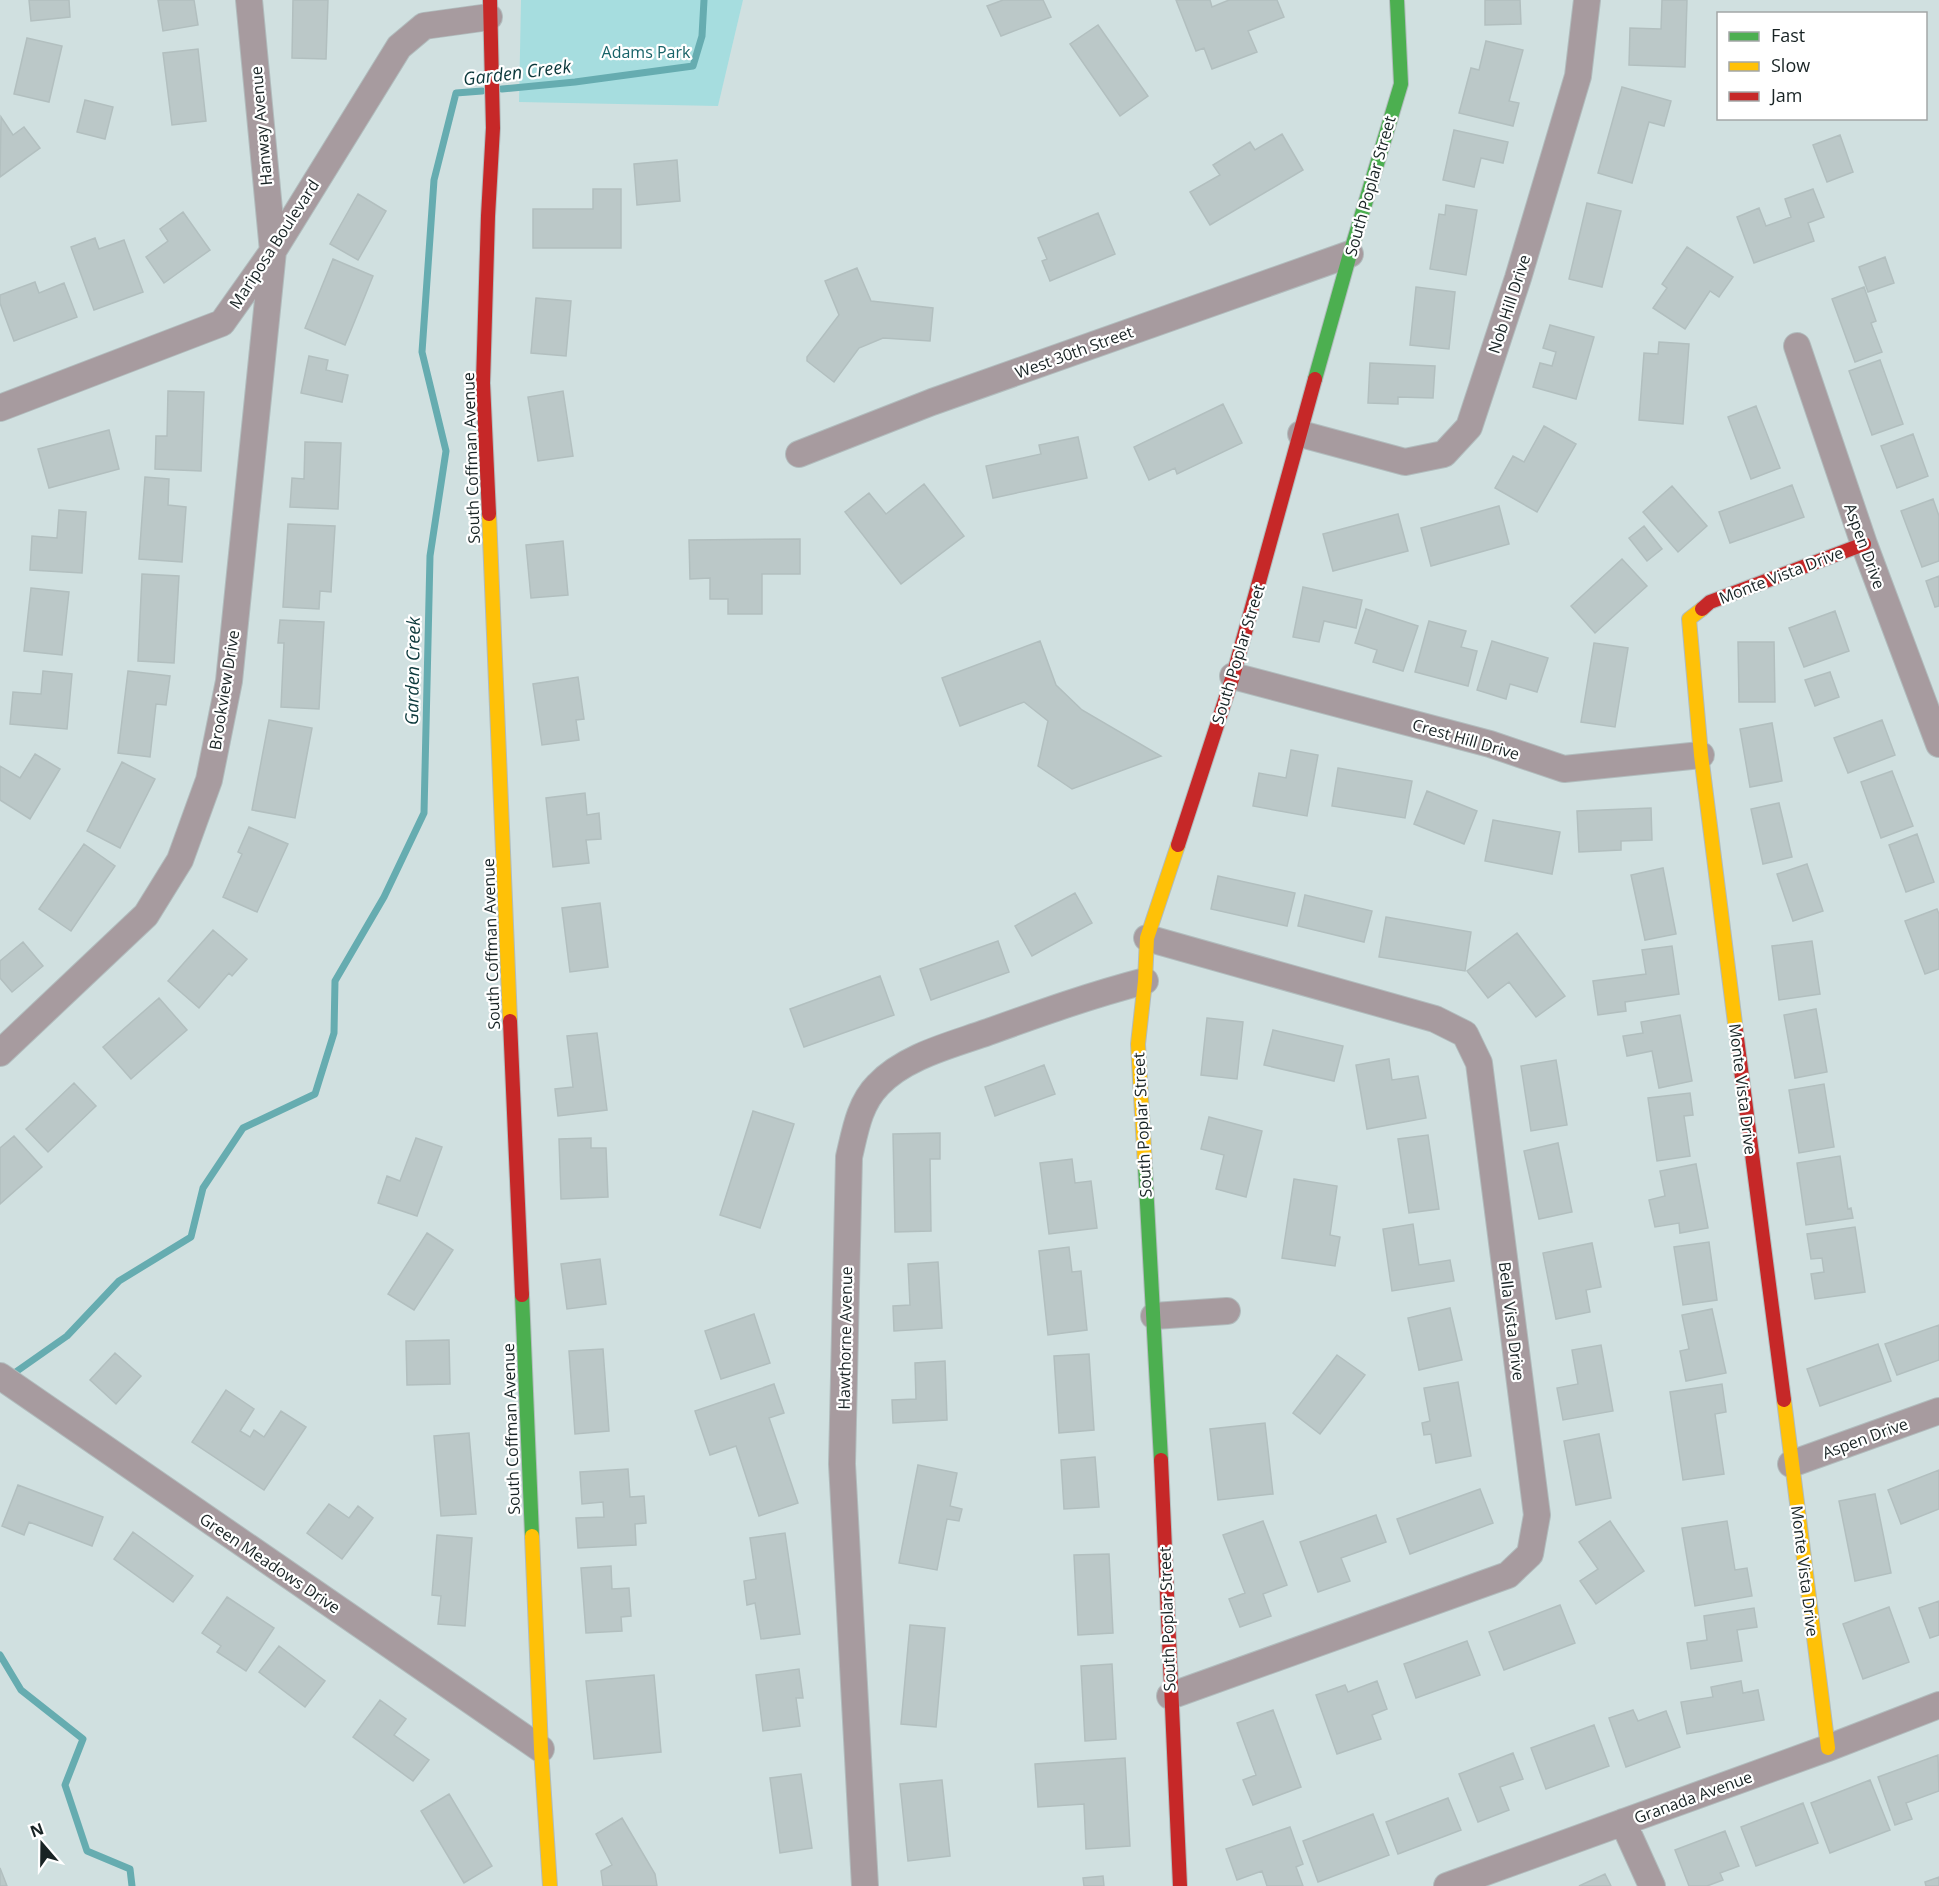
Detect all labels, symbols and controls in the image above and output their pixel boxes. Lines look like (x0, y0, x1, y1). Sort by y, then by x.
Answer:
legend (1717, 12, 1927, 120)
text: Fast (1771, 23, 1805, 47)
park label: Adams Park (602, 41, 691, 63)
water label: Garden Creek (462, 53, 573, 91)
text: Slow (1771, 53, 1810, 77)
street label: Hanway Avenue (245, 65, 277, 187)
text: Jam (1769, 83, 1803, 107)
street label: South Poplar Street (1339, 113, 1401, 259)
street label: Mariposa Boulevard (224, 175, 324, 313)
street label: Nob Hill Drive (1483, 252, 1535, 356)
street label: West 30th Street (1012, 320, 1136, 384)
street label: South Coffman Avenue (457, 372, 485, 544)
street label: Aspen Drive (1839, 500, 1891, 592)
street label: Monte Vista Drive (1716, 541, 1846, 609)
street label: South Poplar Street (1206, 581, 1270, 727)
water label: Garden Creek (399, 615, 425, 725)
street label: Brookview Drive (204, 628, 244, 752)
street label: Crest Hill Drive (1410, 713, 1522, 765)
street label: South Coffman Avenue (477, 858, 505, 1030)
street label: Monte Vista Drive (1724, 1022, 1762, 1156)
street label: South Poplar Street (1127, 1052, 1157, 1198)
street label: Bella Vista Drive (1494, 1260, 1530, 1382)
street label: Hawthorne Avenue (833, 1266, 857, 1410)
street label: South Coffman Avenue (497, 1343, 525, 1515)
street label: Aspen Drive (1819, 1412, 1911, 1464)
street label: Monte Vista Drive (1786, 1504, 1824, 1638)
street label: Green Meadows Drive (195, 1508, 345, 1618)
street label: South Poplar Street (1153, 1546, 1181, 1692)
street label: Granada Avenue (1631, 1765, 1755, 1829)
north arrow (12, 1814, 72, 1874)
text: N (27, 1817, 47, 1842)

